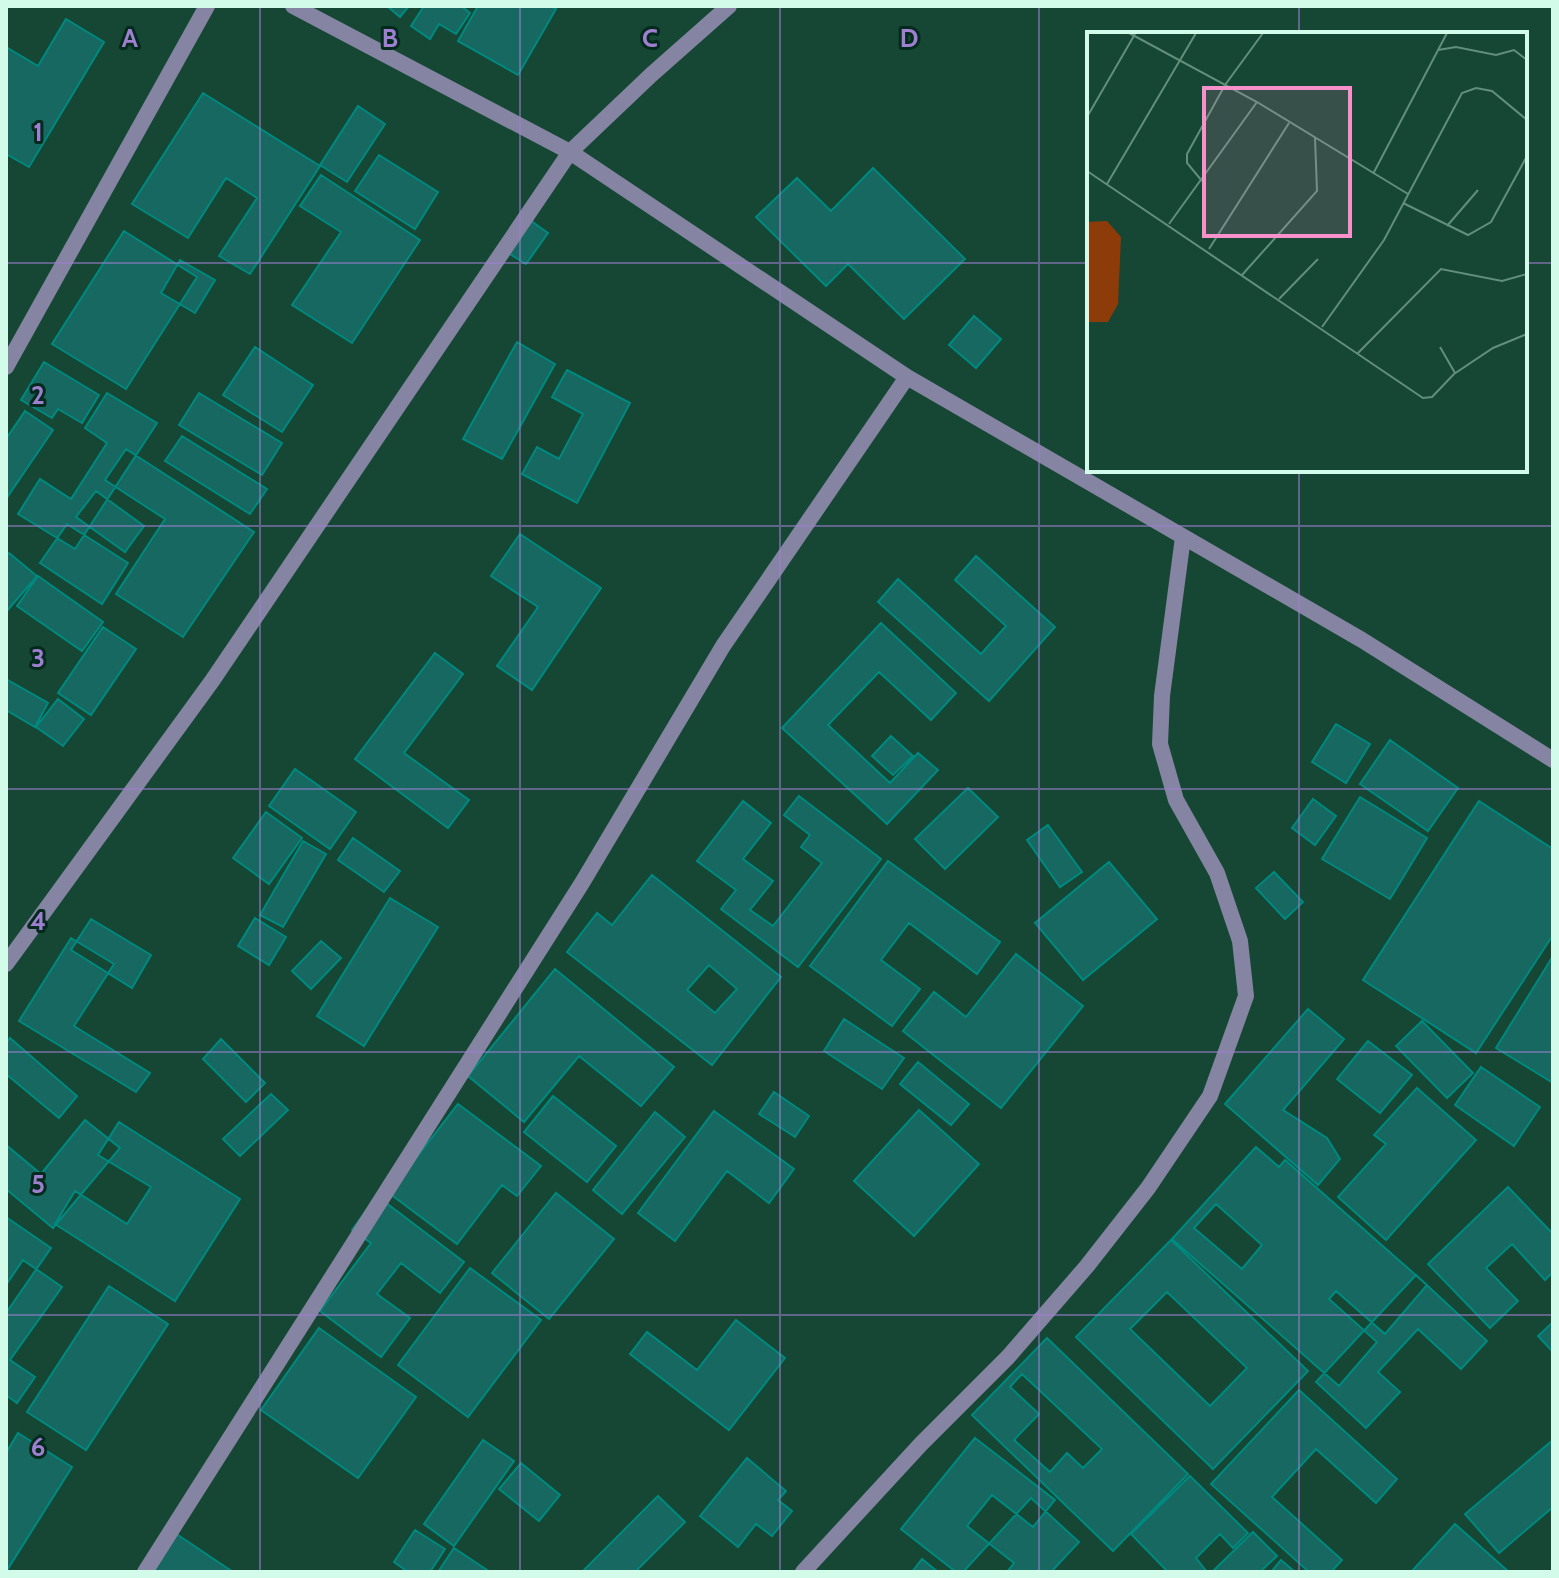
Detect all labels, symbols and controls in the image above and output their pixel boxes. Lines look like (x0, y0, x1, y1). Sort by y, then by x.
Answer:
text: A (122, 22, 139, 54)
text: B (382, 22, 398, 54)
text: C (642, 22, 658, 54)
text: D (900, 22, 918, 54)
inset map (1087, 32, 1527, 472)
text: 1 (33, 116, 43, 148)
text: 2 (31, 379, 45, 411)
text: 3 (31, 642, 45, 674)
text: 4 (30, 905, 46, 937)
text: 5 (31, 1168, 45, 1200)
text: 6 (31, 1431, 45, 1463)

